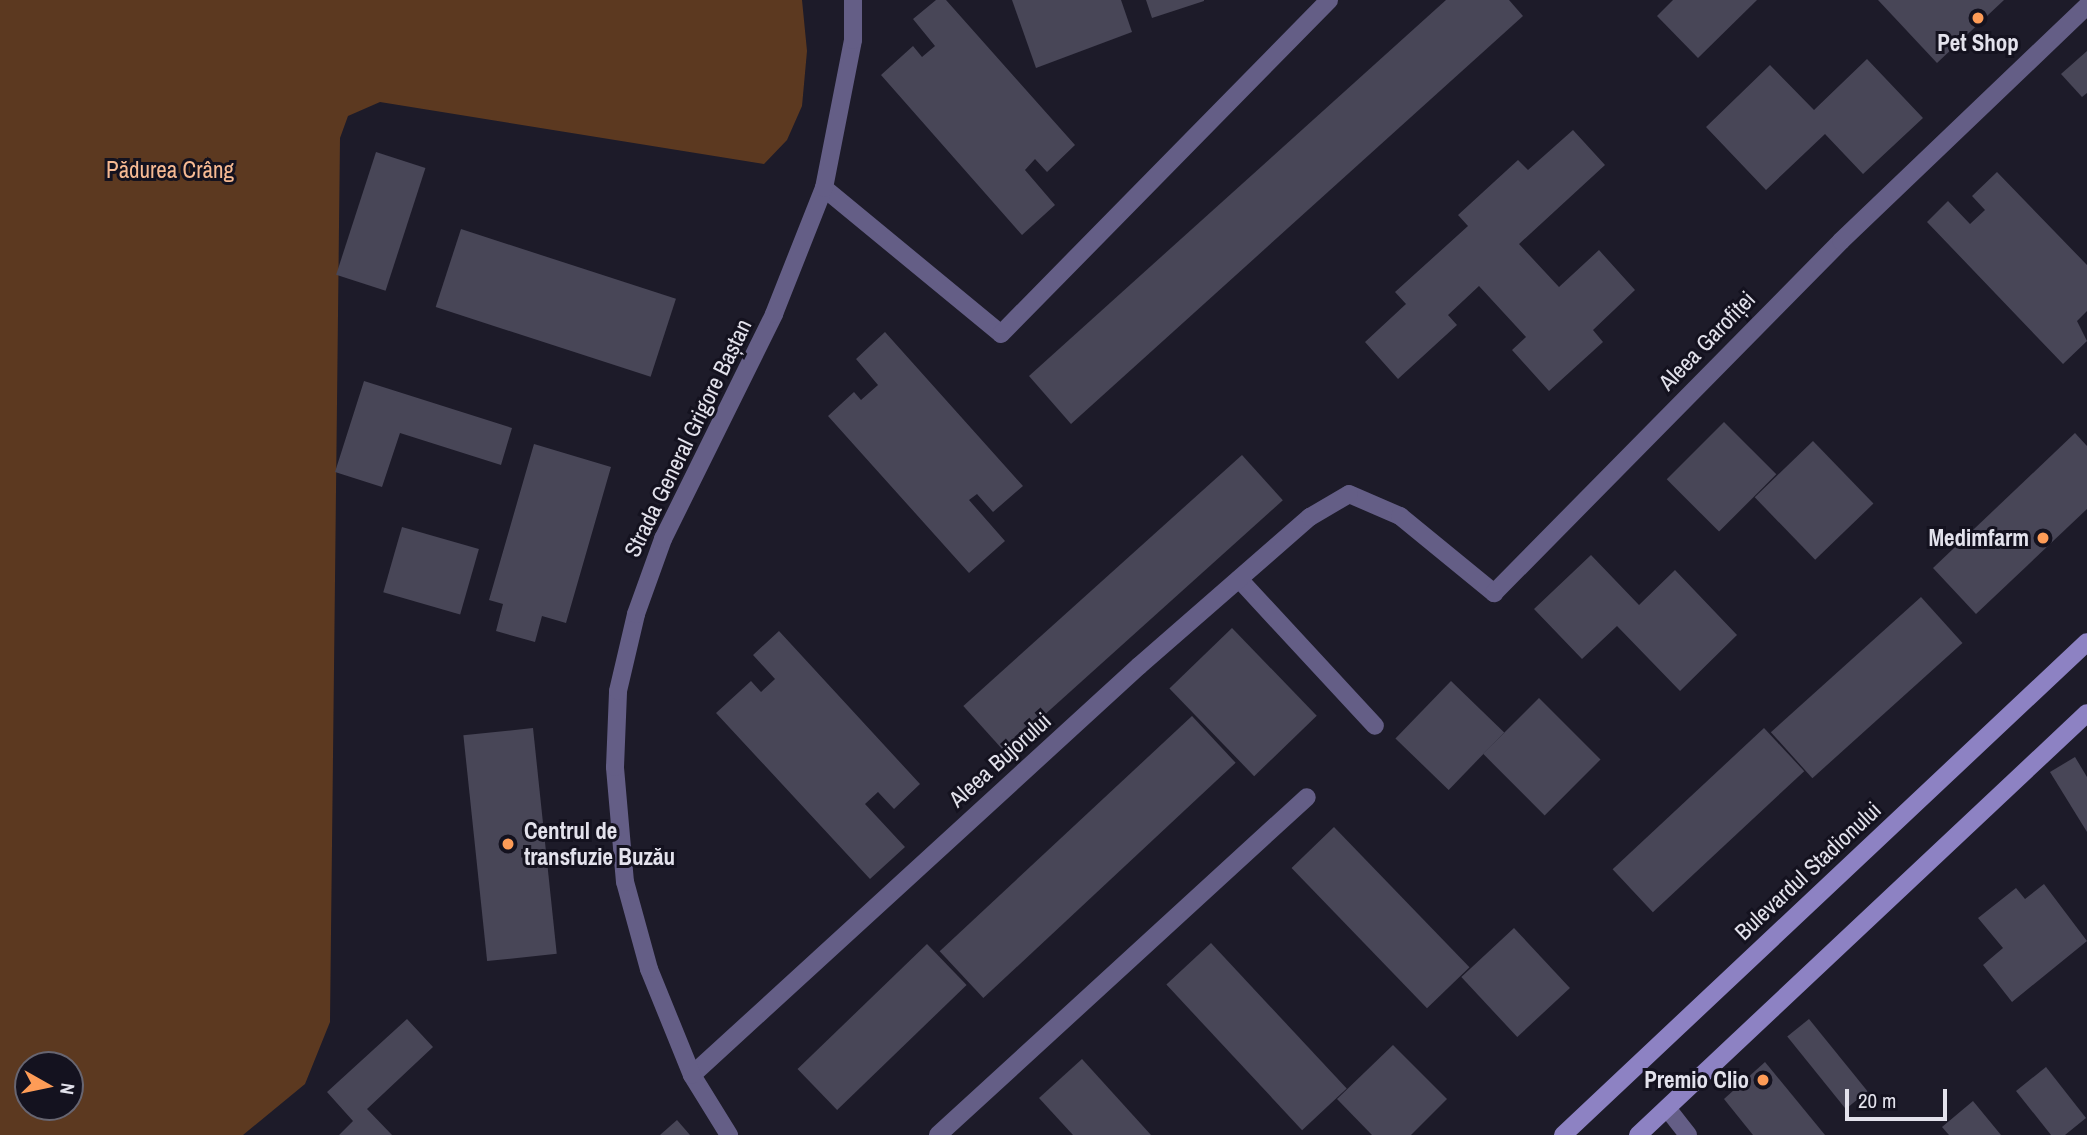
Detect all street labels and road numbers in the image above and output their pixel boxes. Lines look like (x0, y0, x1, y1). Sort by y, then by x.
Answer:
street label: Aleea Garofiței (1653, 286, 1761, 396)
street label: Strada General Grigore Baștan (618, 315, 758, 561)
street label: Aleea Bujorului (943, 707, 1057, 813)
street label: Bulevardul Stadionului (1729, 796, 1887, 946)

